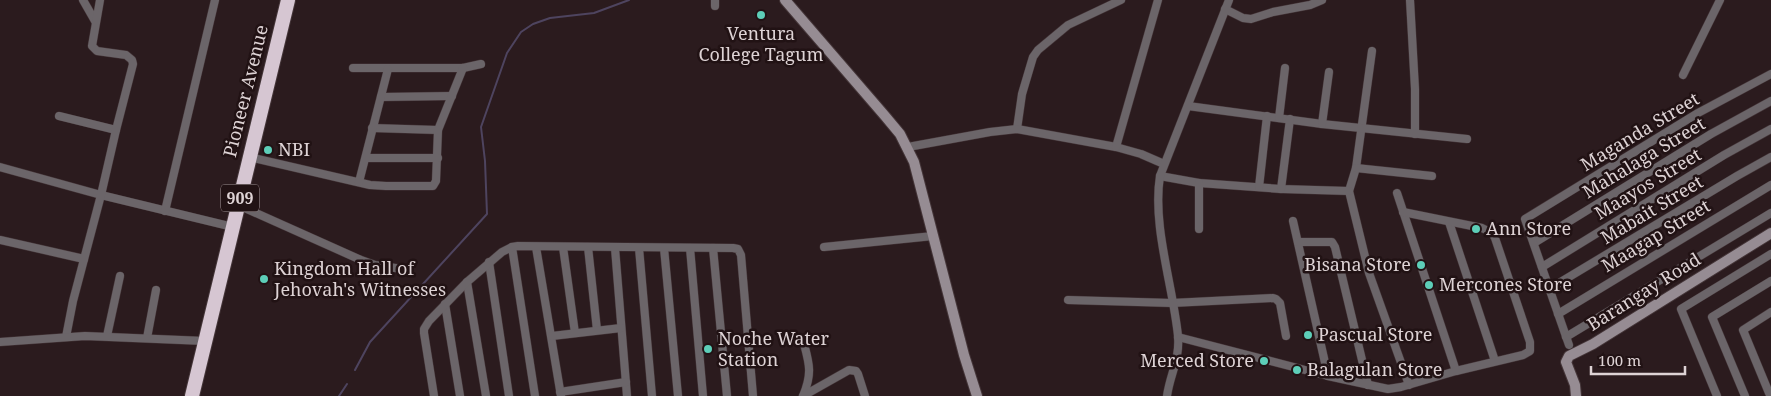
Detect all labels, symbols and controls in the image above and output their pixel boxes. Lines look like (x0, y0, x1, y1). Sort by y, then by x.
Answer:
marker: Ventura College Tagum (755, 9, 767, 21)
place label: Ventura College Tagum (699, 21, 823, 66)
street label: Pioneer Avenue (217, 22, 273, 159)
street label: Maganda Street (1576, 86, 1703, 176)
street label: Mahalaga Street (1578, 111, 1709, 203)
place label: NBI (278, 137, 310, 161)
street label: Maayos Street (1590, 142, 1705, 224)
marker: NBI (262, 144, 274, 156)
street label: Mabait Street (1596, 169, 1707, 249)
road number: 909 (221, 184, 259, 212)
street label: Maagap Street (1597, 193, 1714, 277)
place label: Ann Store (1486, 216, 1571, 240)
marker: Ann Store (1470, 223, 1482, 235)
street label: Barangay Road (1582, 247, 1705, 336)
place label: Bisana Store (1304, 252, 1411, 276)
place label: Kingdom Hall of Jehovah's Witnesses (273, 256, 446, 301)
marker: Bisana Store (1415, 259, 1427, 271)
place label: Mercones Store (1439, 272, 1572, 296)
marker: Kingdom Hall of Jehovah's Witnesses (258, 273, 270, 285)
marker: Mercones Store (1423, 279, 1435, 291)
place label: Pascual Store (1318, 322, 1432, 346)
place label: Noche Water Station (718, 326, 829, 371)
marker: Pascual Store (1302, 329, 1314, 341)
marker: Noche Water Station (702, 343, 714, 355)
scale bar (1591, 344, 1685, 376)
place label: Merced Store (1140, 348, 1254, 372)
text: 100 m (1598, 350, 1641, 370)
marker: Merced Store (1258, 355, 1270, 367)
place label: Balagulan Store (1307, 357, 1442, 381)
marker: Balagulan Store (1291, 364, 1303, 376)

